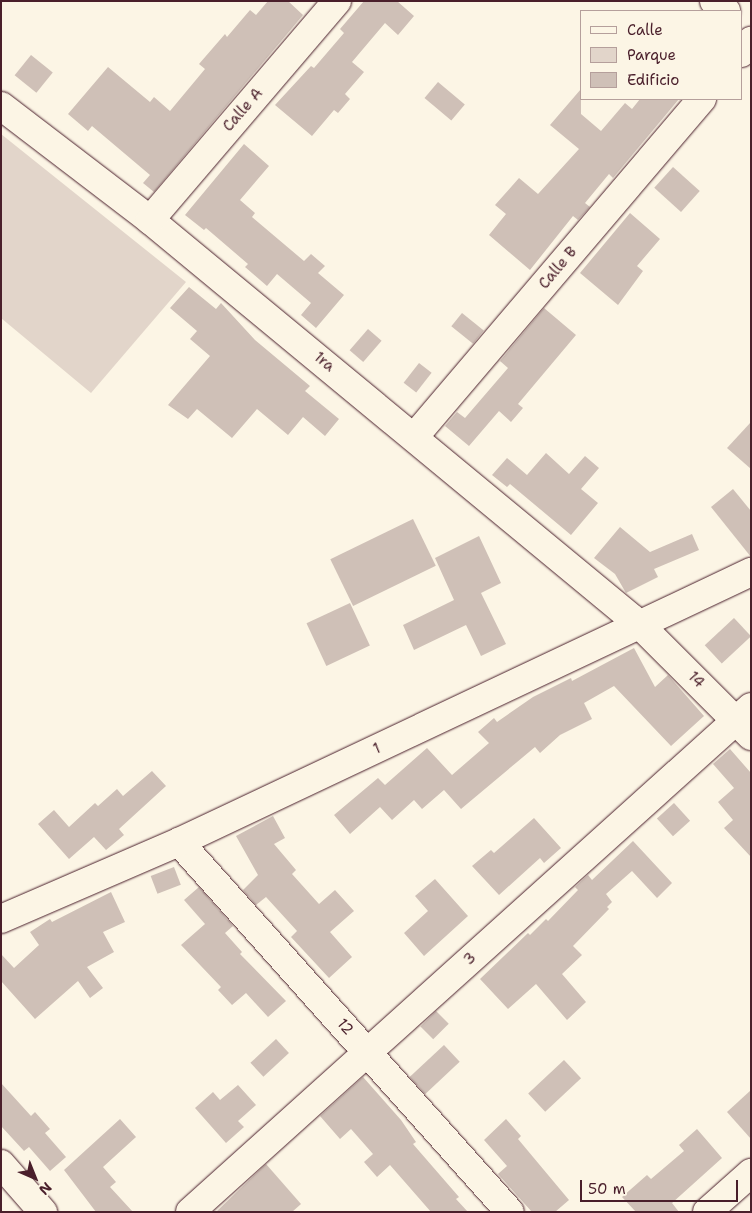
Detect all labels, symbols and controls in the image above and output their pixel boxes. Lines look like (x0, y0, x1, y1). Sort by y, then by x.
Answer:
legend (580, 10, 742, 100)
text: Calle (627, 20, 663, 40)
text: Parque (627, 45, 676, 65)
text: Edificio (627, 70, 679, 90)
street label: Calle A (219, 85, 267, 135)
street label: Calle B (535, 243, 581, 293)
street label: 1ra (310, 348, 338, 376)
street label: 14 (684, 668, 708, 692)
street label: 1 (370, 740, 384, 758)
street label: 3 (460, 949, 480, 969)
street label: 12 (333, 1015, 357, 1039)
north arrow (10, 1153, 60, 1203)
scale bar (582, 1170, 740, 1202)
text: N (35, 1178, 56, 1199)
text: 50 m (588, 1179, 626, 1199)

